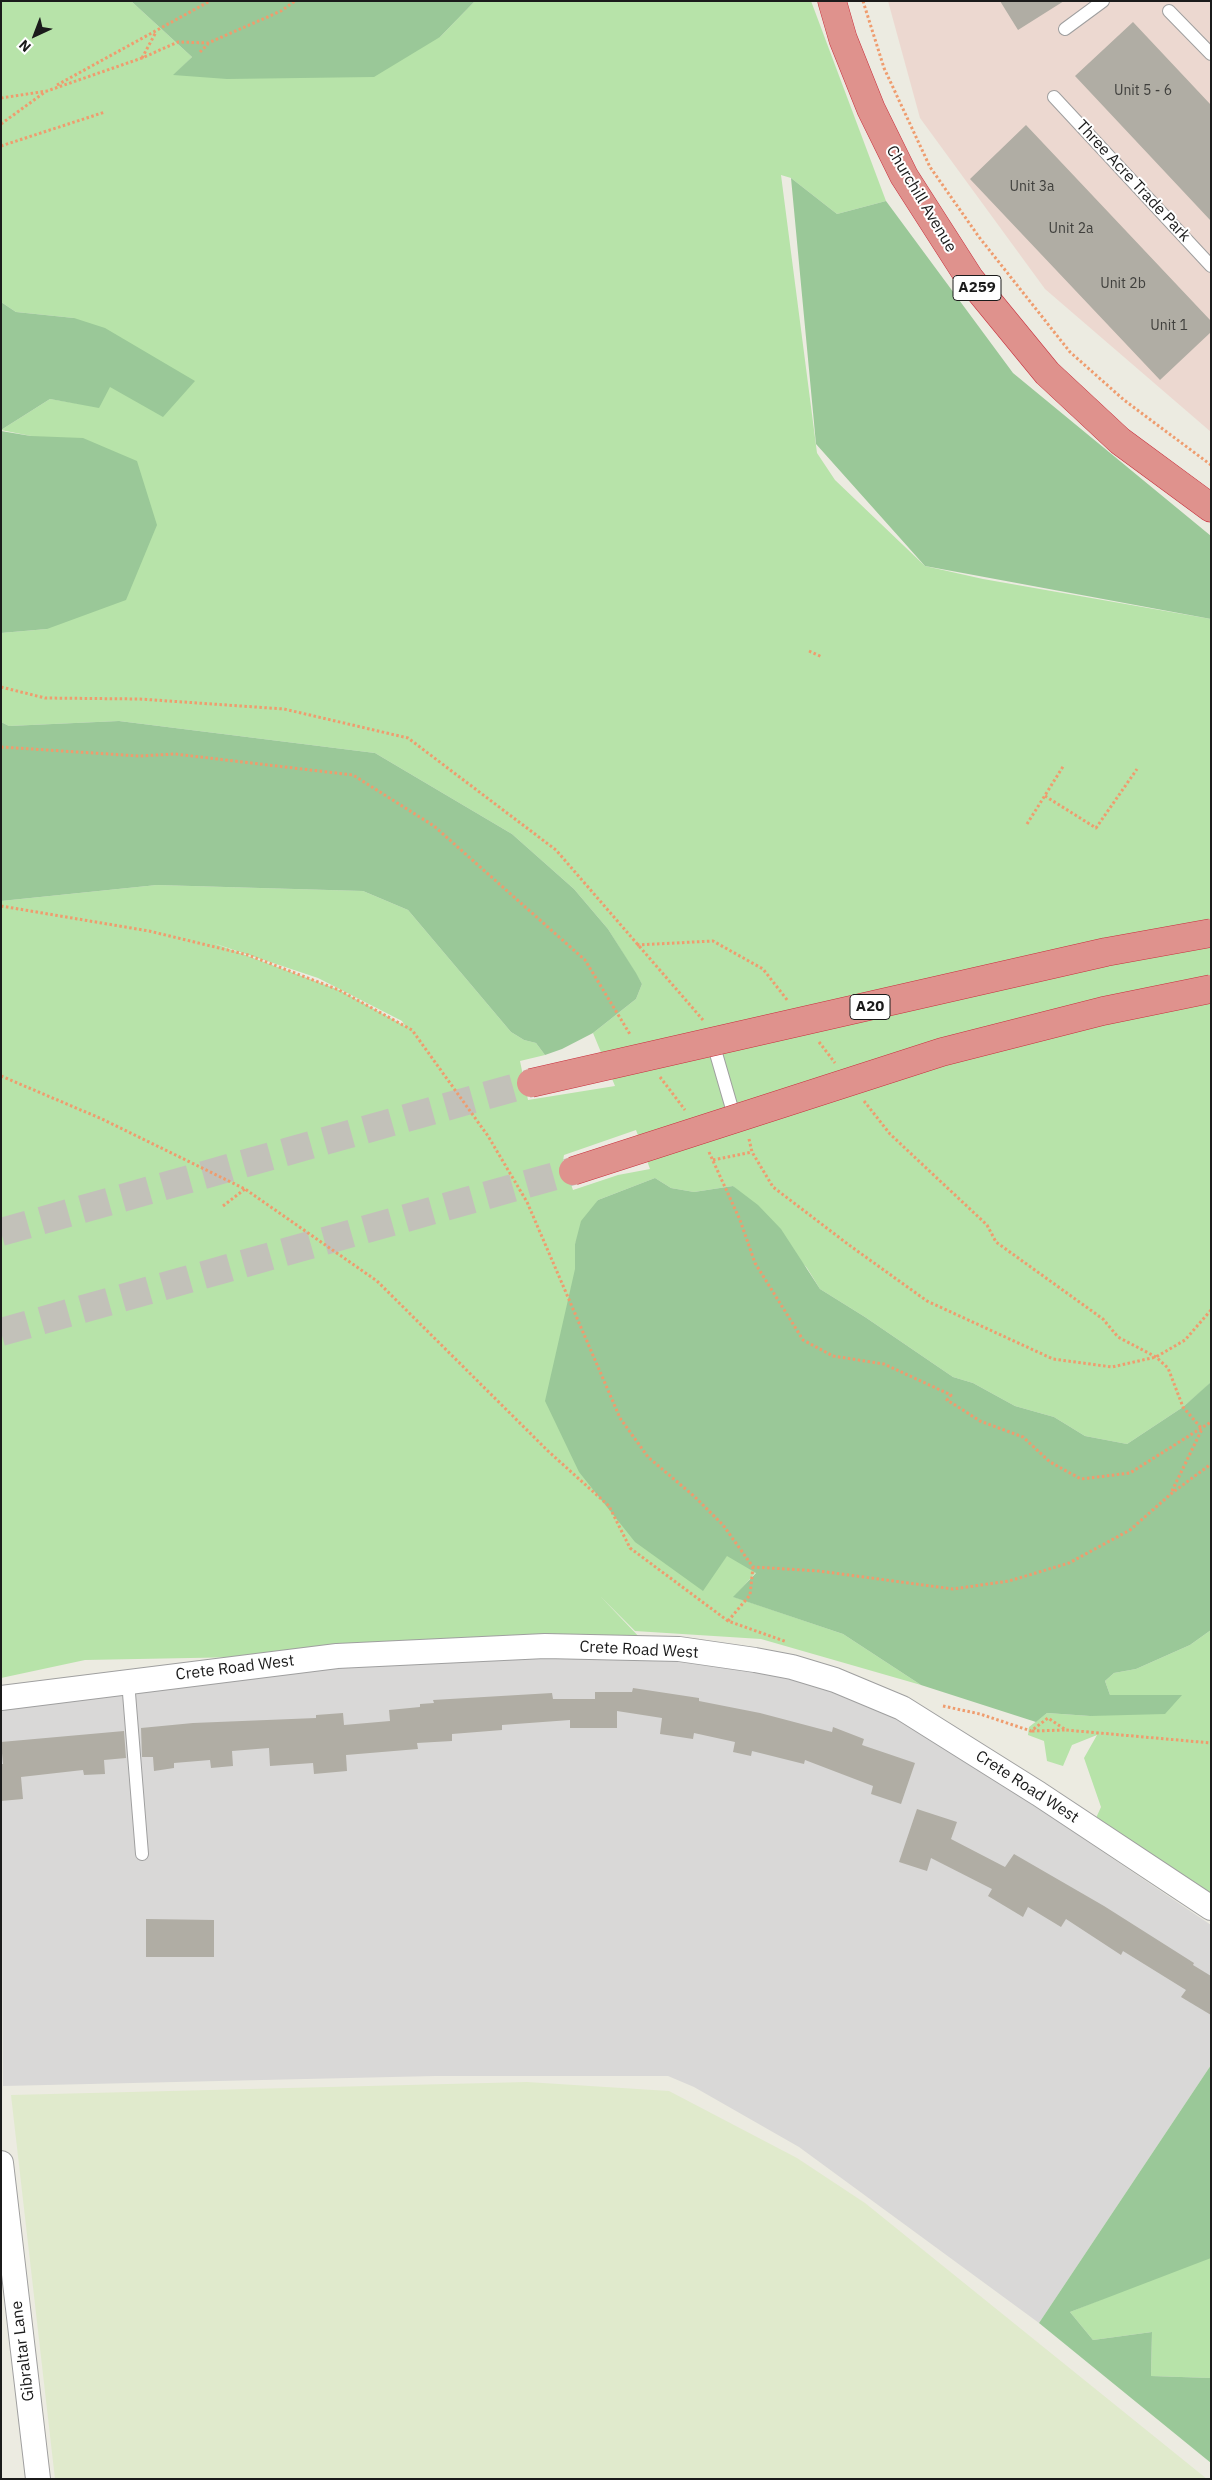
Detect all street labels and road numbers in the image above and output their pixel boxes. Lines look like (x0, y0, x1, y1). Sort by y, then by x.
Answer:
street label: Three Acre Trade Park (1072, 116, 1194, 246)
street label: Churchill Avenue (882, 142, 960, 256)
road number: A259 (953, 276, 1001, 300)
road number: A20 (850, 994, 890, 1020)
street label: Crete Road West (579, 1637, 699, 1663)
street label: Crete Road West (175, 1651, 295, 1685)
street label: Crete Road West (972, 1746, 1082, 1828)
street label: Gibraltar Lane (7, 2300, 39, 2402)

